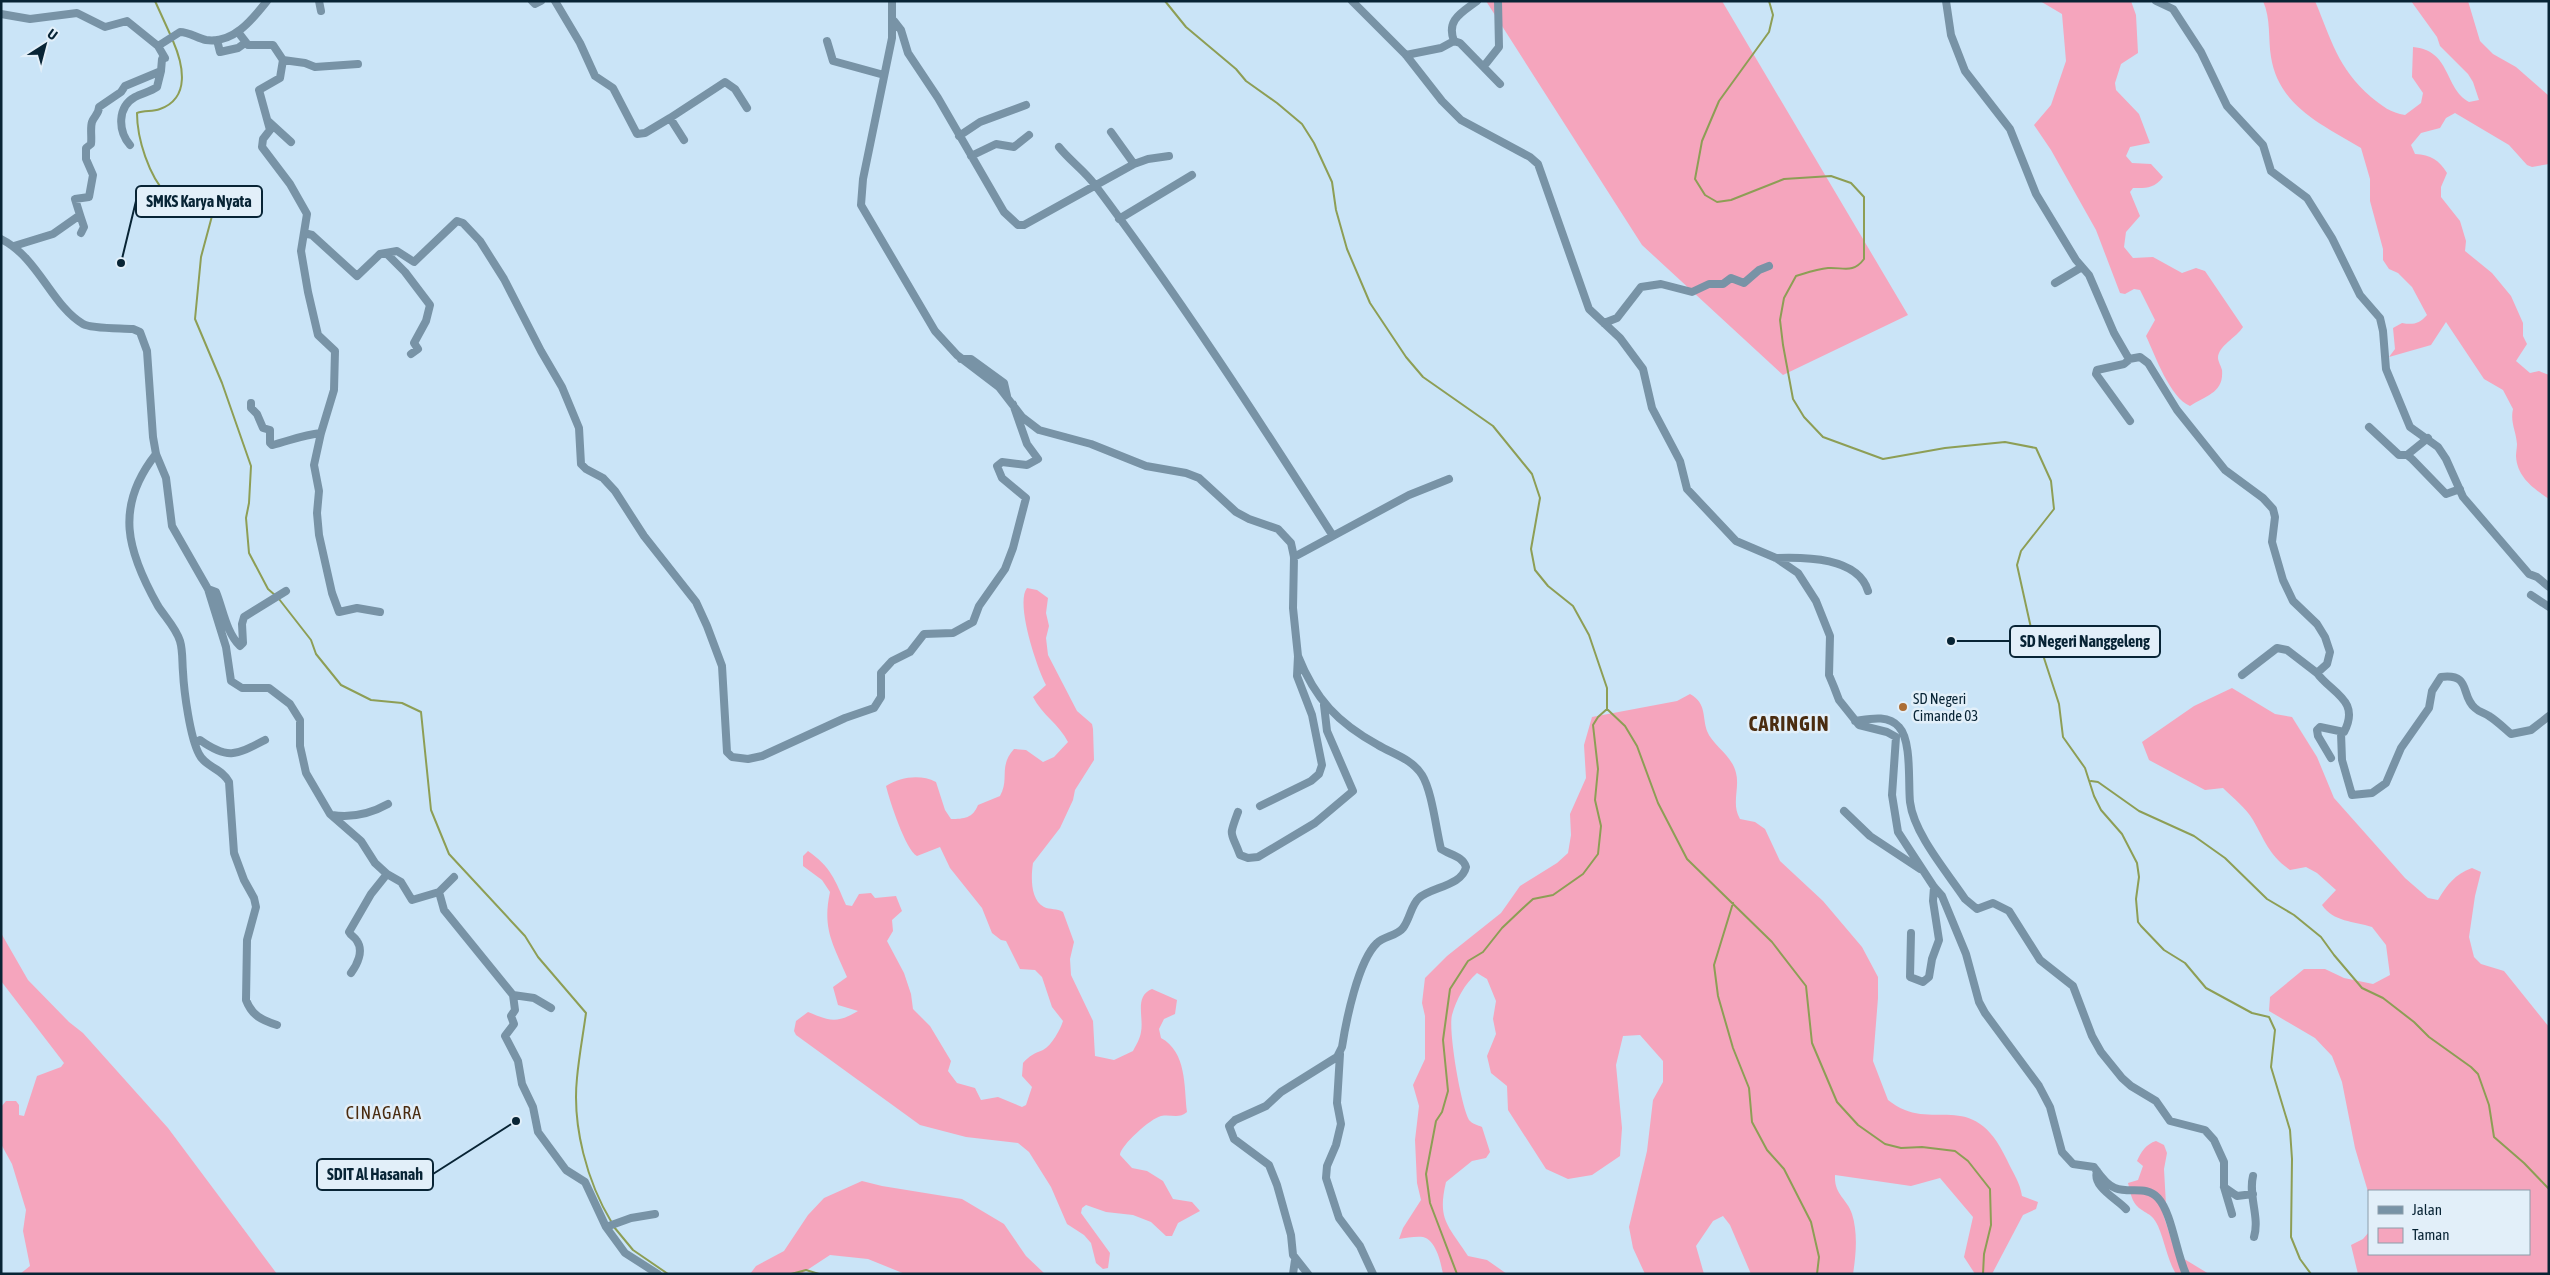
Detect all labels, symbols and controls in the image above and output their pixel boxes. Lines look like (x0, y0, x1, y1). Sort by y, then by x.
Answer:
north arrow (20, 20, 70, 70)
text: U (45, 26, 61, 43)
callout: SMKS Karya Nyata (136, 186, 262, 217)
text: SMKS Karya Nyata (146, 192, 252, 210)
callout: SD Negeri Nanggeleng (2010, 626, 2160, 657)
text: SD Negeri Nanggeleng (2020, 632, 2150, 650)
place label: SD Negeri Cimande 03 (1913, 690, 1978, 724)
marker: SD Negeri Cimande 03 (1897, 701, 1909, 713)
district label: CARINGIN (1748, 712, 1830, 735)
district label: CINAGARA (346, 1102, 422, 1123)
callout: SDIT Al Hasanah (317, 1159, 433, 1190)
text: SDIT Al Hasanah (327, 1165, 423, 1183)
legend (2368, 1190, 2530, 1255)
text: Jalan (2412, 1201, 2442, 1218)
text: Taman (2412, 1226, 2450, 1243)

